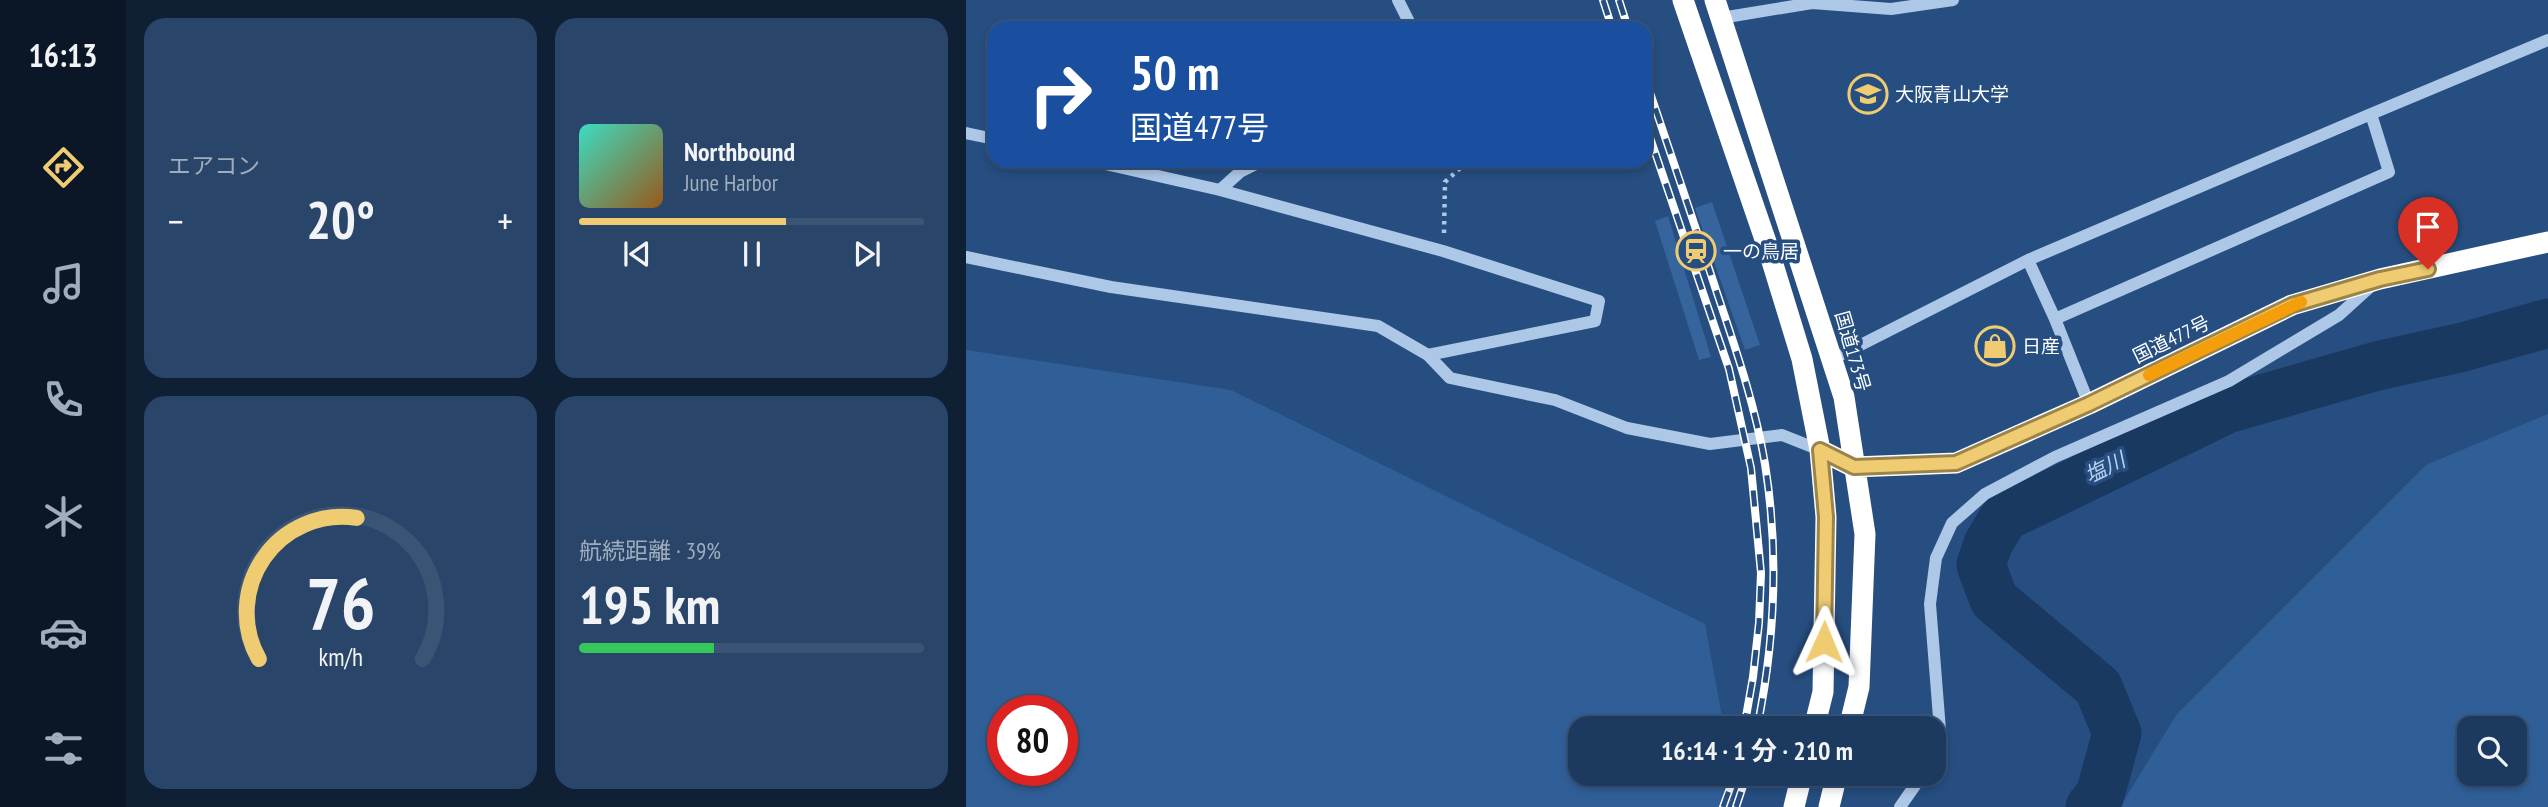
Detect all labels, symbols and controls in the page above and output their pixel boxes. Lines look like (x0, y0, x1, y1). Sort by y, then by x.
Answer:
text: 16:13 (28, 34, 98, 76)
text: 50 m (1130, 40, 1219, 104)
icon: right (1015, 49, 1106, 140)
school or university icon: 大阪青山大学 (1847, 73, 1889, 115)
place label: 大阪青山大学 (1895, 82, 2009, 106)
text: 国道477号 (1130, 106, 1269, 148)
text: Northbound (684, 135, 795, 168)
icon: directions (39, 143, 88, 192)
text: エアコン (168, 151, 260, 180)
text: June Harbor (684, 168, 778, 197)
text: 20° (306, 186, 375, 253)
text: − (168, 196, 184, 245)
text: + (497, 196, 513, 245)
pin (2398, 197, 2458, 269)
icon: arrive (2409, 208, 2447, 246)
station icon: 一の鳥居 (1675, 230, 1717, 272)
icon: previous (618, 235, 656, 273)
icon: pause (733, 235, 771, 273)
icon: next (848, 235, 886, 273)
place label: 一の鳥居 (1723, 239, 1799, 263)
icon: music (39, 259, 88, 308)
street label: 国道173号 (1830, 308, 1876, 394)
street label: 国道477号 (2129, 310, 2213, 368)
shop icon: 日産 (1974, 325, 2016, 367)
place label: 日産 (2022, 334, 2060, 358)
icon: phone (39, 375, 88, 424)
water label: 塩川 (2080, 445, 2131, 489)
icon: climate (39, 492, 88, 541)
text: 航続距離 · 39% (579, 536, 721, 565)
text: 76 (306, 555, 375, 649)
text: 195 km (579, 571, 720, 638)
position arrow (1787, 605, 1861, 679)
icon: car (39, 608, 88, 657)
text: km/h (318, 640, 363, 672)
speed limit sign: 80 (987, 695, 1078, 786)
map controls (2457, 716, 2527, 786)
button: search (2457, 716, 2527, 786)
icon: filters (39, 724, 88, 773)
text: 16:14 · 1 分 · 210 m (1661, 734, 1853, 767)

